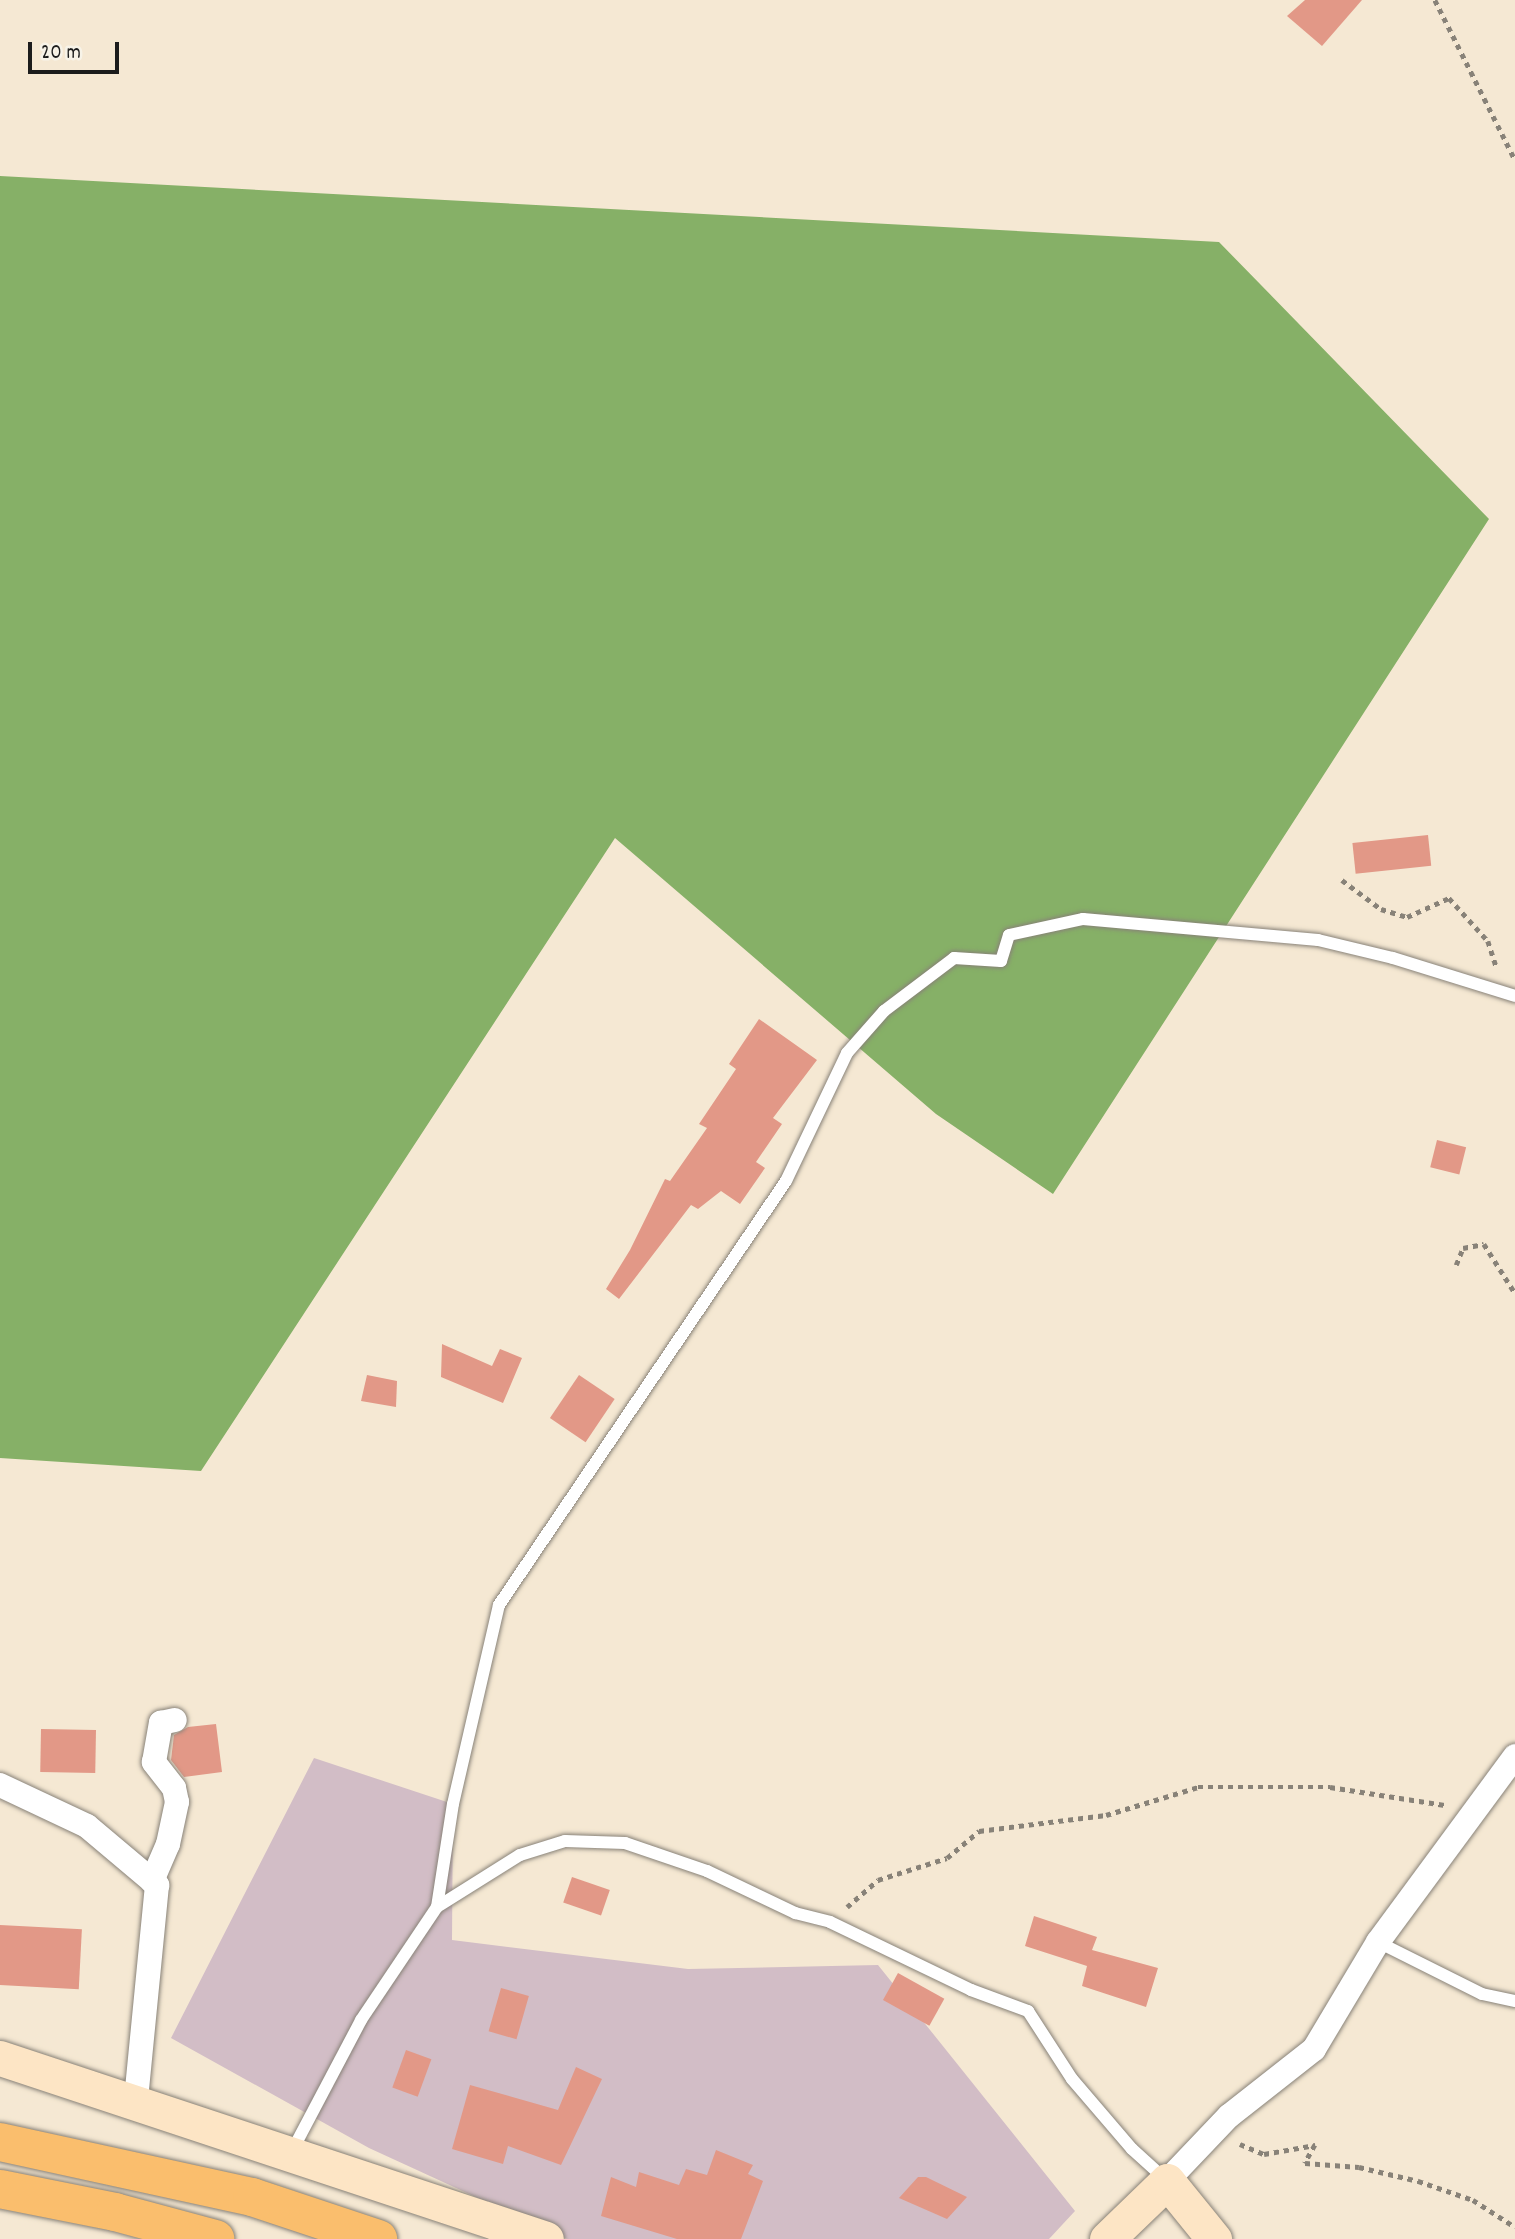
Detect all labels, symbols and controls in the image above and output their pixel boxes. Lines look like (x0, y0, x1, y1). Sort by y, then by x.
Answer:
scale bar (32, 28, 122, 72)
text: 20 m (41, 39, 81, 69)

